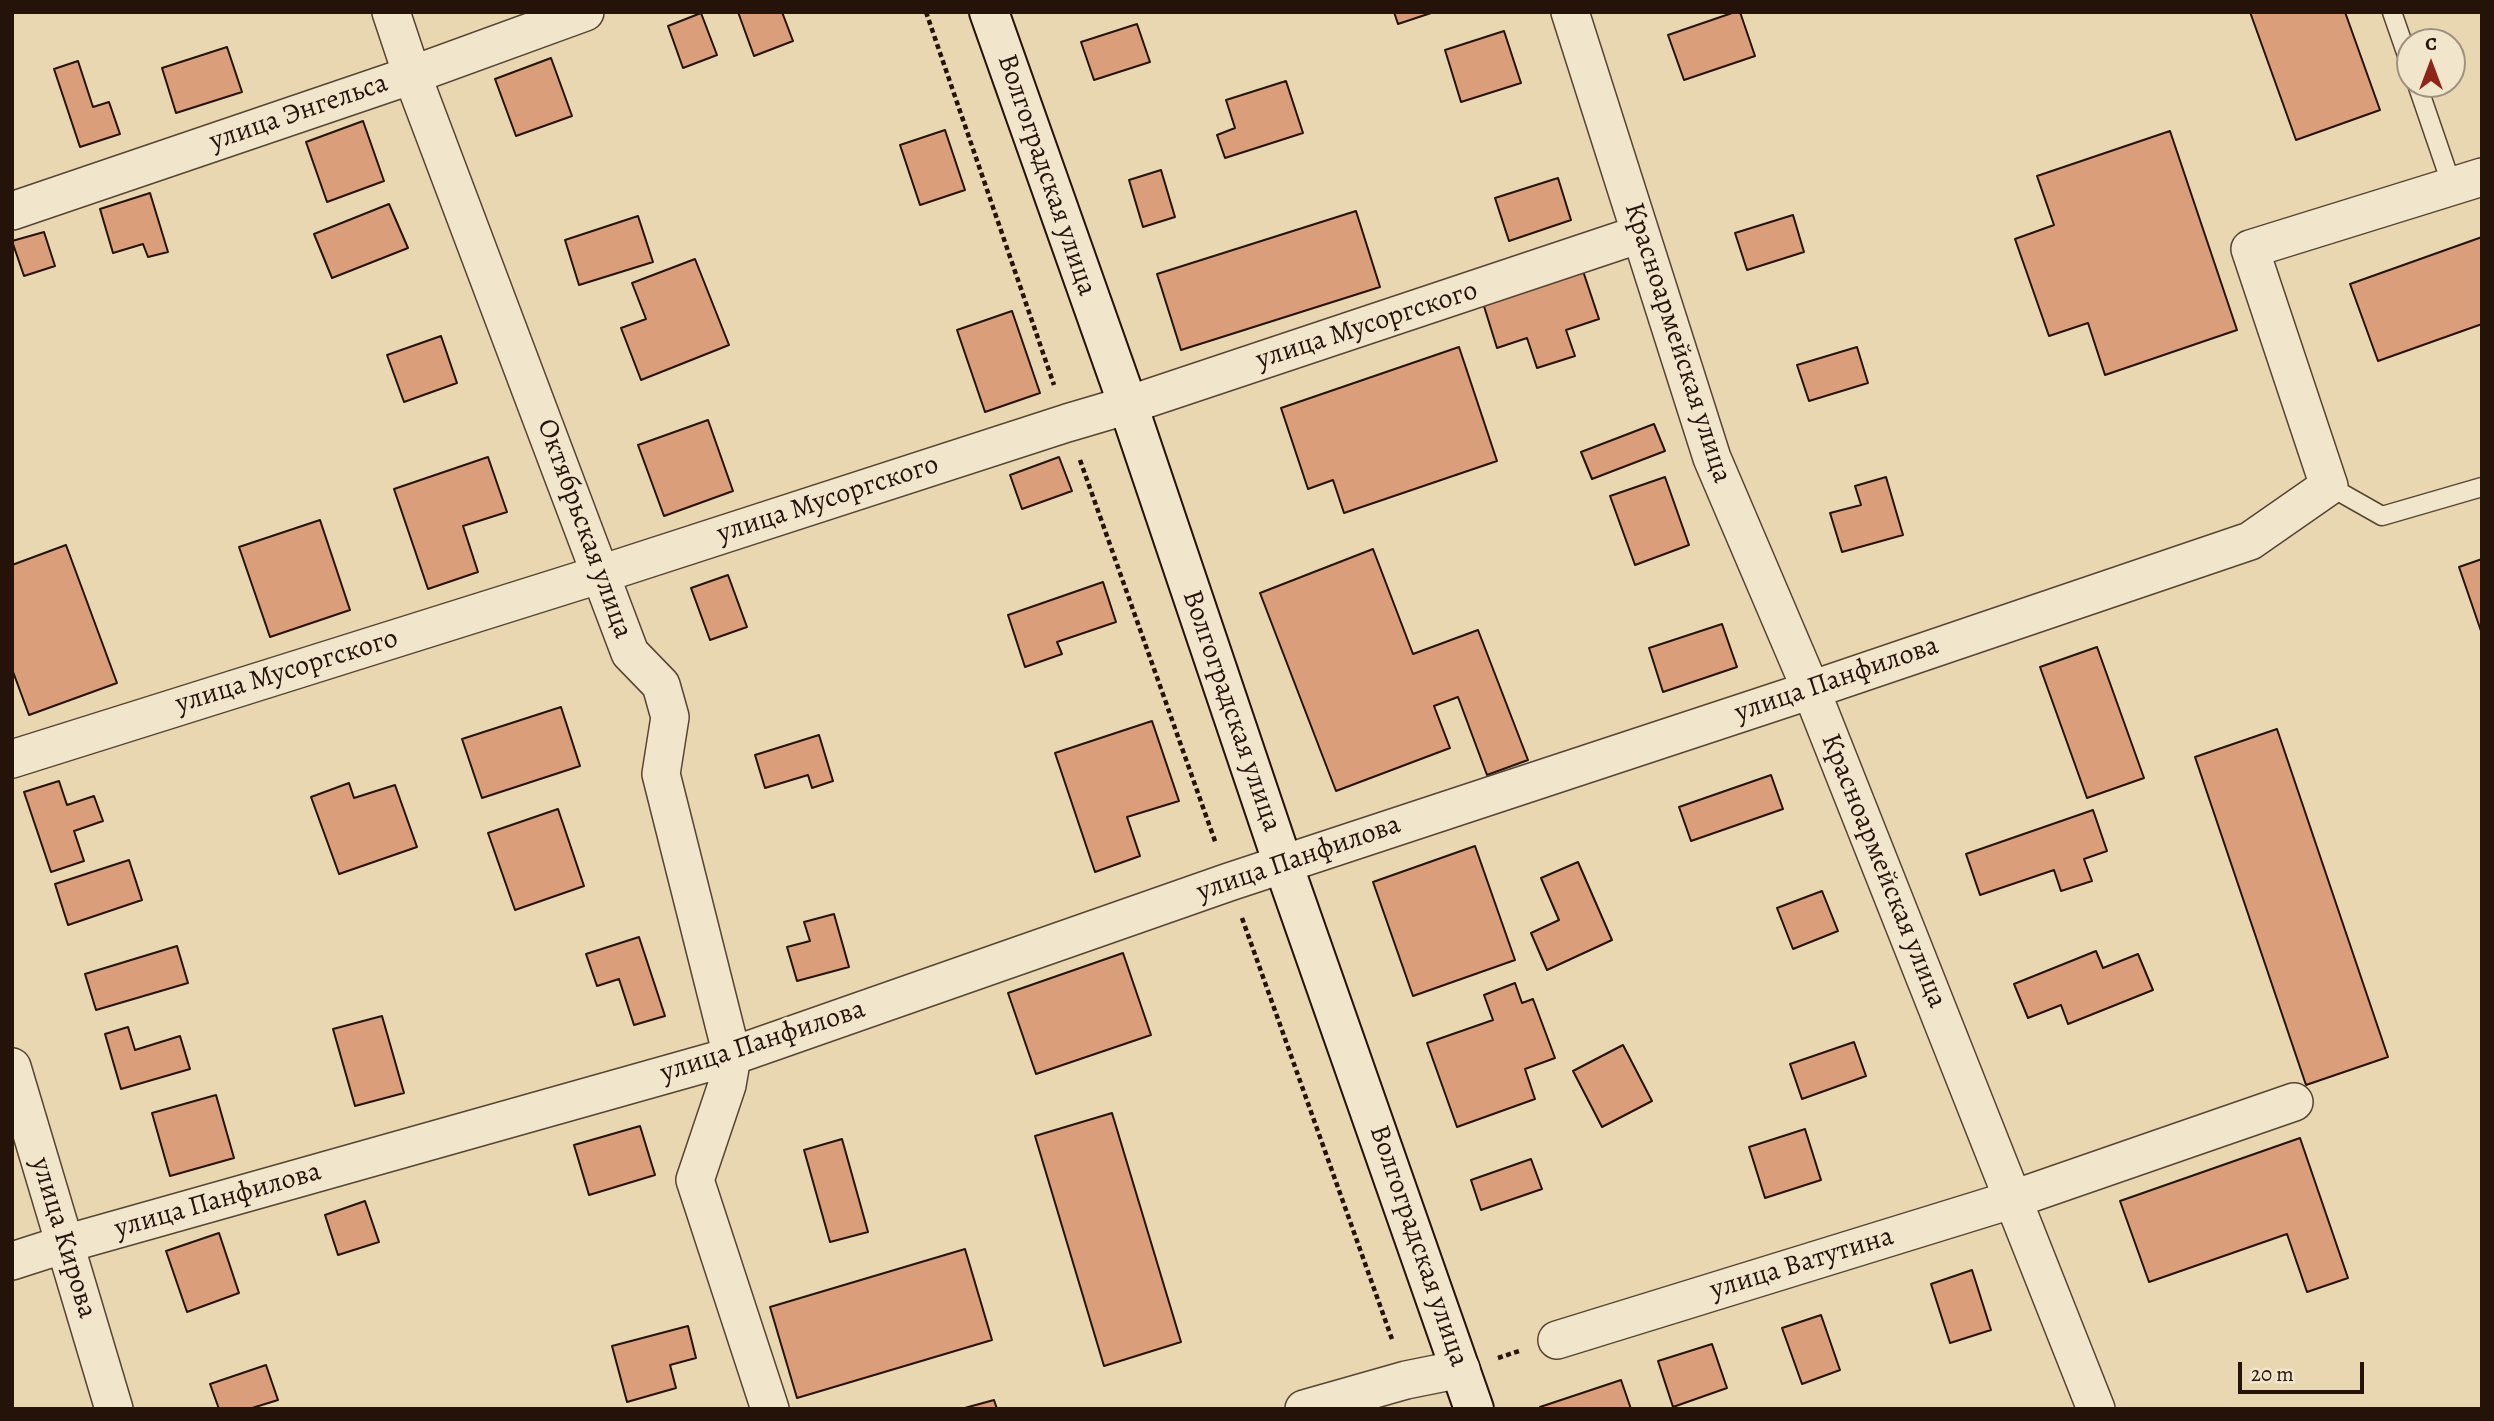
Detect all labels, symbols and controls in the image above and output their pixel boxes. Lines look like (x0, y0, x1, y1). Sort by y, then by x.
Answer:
north arrow (2396, 28, 2466, 98)
text: С (2425, 31, 2437, 57)
street label: Волгоградская улица (989, 50, 1103, 300)
street label: улица Энгельса (206, 67, 392, 159)
street label: Красноармейская улица (1616, 199, 1738, 487)
street label: улица Мусоргского (1252, 274, 1482, 378)
street label: Октябрьская улица (529, 415, 639, 643)
street label: улица Мусоргского (713, 448, 943, 552)
street label: Волгоградская улица (1174, 586, 1288, 836)
street label: улица Мусоргского (172, 622, 402, 722)
street label: улица Панфилова (1731, 629, 1943, 731)
street label: Красноармейская улица (1813, 729, 1953, 1013)
street label: улица Панфилова (1193, 808, 1405, 910)
street label: улица Панфилова (656, 993, 870, 1091)
street label: Волгоградская улица (1361, 1121, 1475, 1371)
street label: улица Кирова (23, 1154, 103, 1322)
street label: улица Панфилова (111, 1155, 325, 1247)
street label: улица Ватутина (1706, 1220, 1898, 1308)
scale bar (2242, 1348, 2368, 1392)
text: 20 m (2251, 1360, 2294, 1388)

